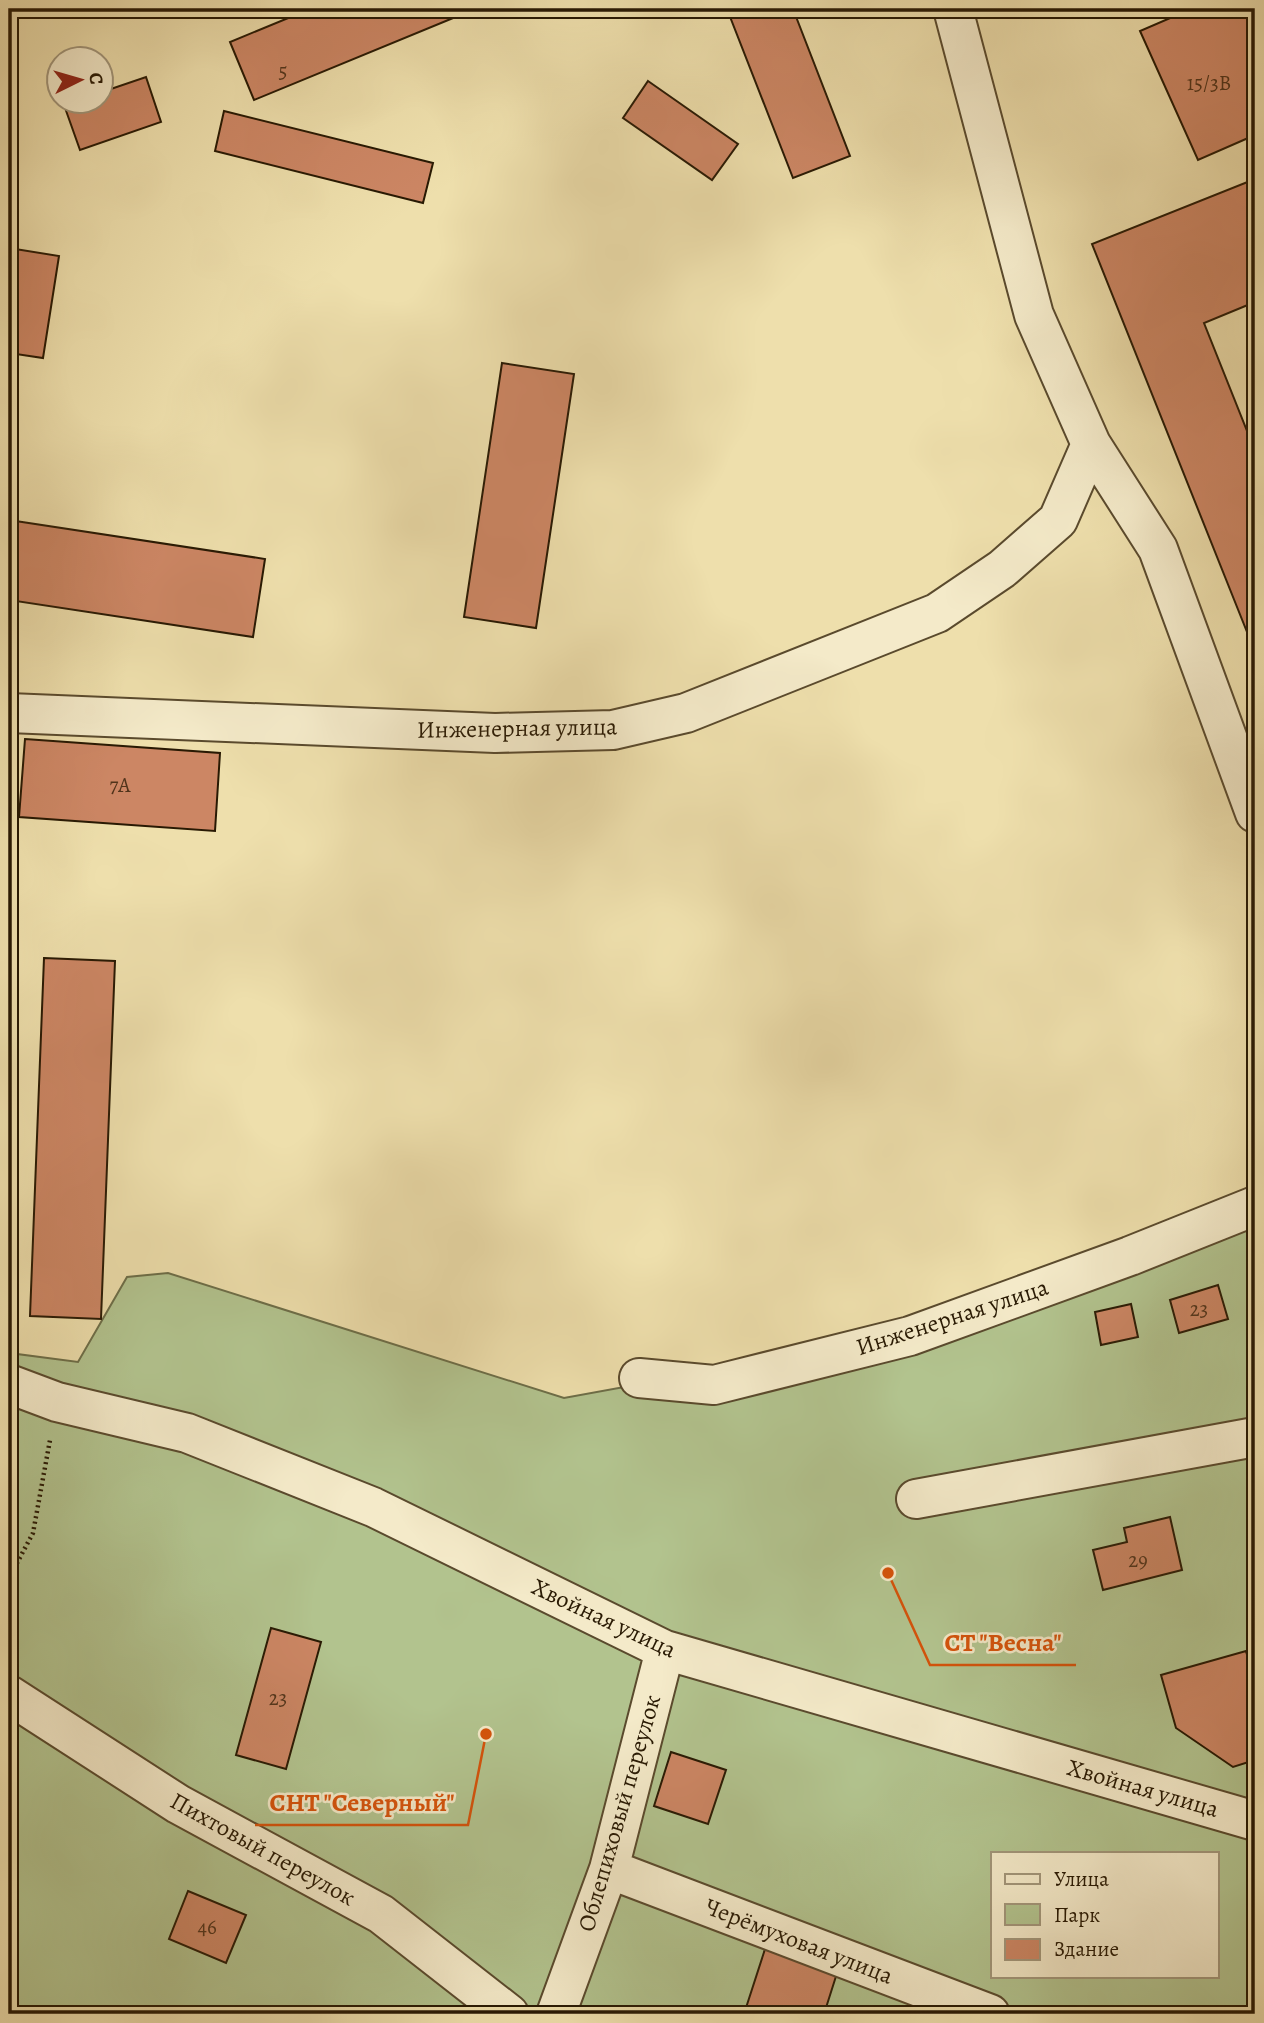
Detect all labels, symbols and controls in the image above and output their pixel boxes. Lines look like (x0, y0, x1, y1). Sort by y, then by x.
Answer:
north arrow (46, 46, 116, 116)
house number: 5 (278, 57, 288, 85)
house number: 15/3В (1187, 69, 1231, 97)
text: С (82, 72, 109, 86)
street label: Инженерная улица (416, 710, 618, 746)
house number: 7А (109, 771, 131, 799)
street label: Инженерная улица (852, 1271, 1052, 1363)
house number: 23 (1190, 1295, 1208, 1323)
house number: 29 (1128, 1546, 1148, 1574)
street label: Хвойная улица (527, 1571, 681, 1665)
callout: СТ "Весна" (930, 1618, 1076, 1665)
text: СТ "Весна" (944, 1625, 1062, 1660)
house number: 23 (269, 1684, 287, 1712)
street label: Облепиховый переулок (570, 1691, 668, 1935)
street label: Хвойная улица (1064, 1751, 1222, 1825)
callout: СНТ "Северный" (255, 1778, 468, 1825)
street label: Пихтовый переулок (165, 1785, 361, 1913)
text: СНТ "Северный" (269, 1785, 455, 1820)
legend (991, 1852, 1218, 1978)
text: Улица (1054, 1865, 1109, 1893)
street label: Черёмуховая улица (700, 1890, 898, 1992)
text: Парк (1054, 1901, 1100, 1929)
house number: 46 (197, 1913, 217, 1941)
text: Здание (1054, 1935, 1119, 1963)

